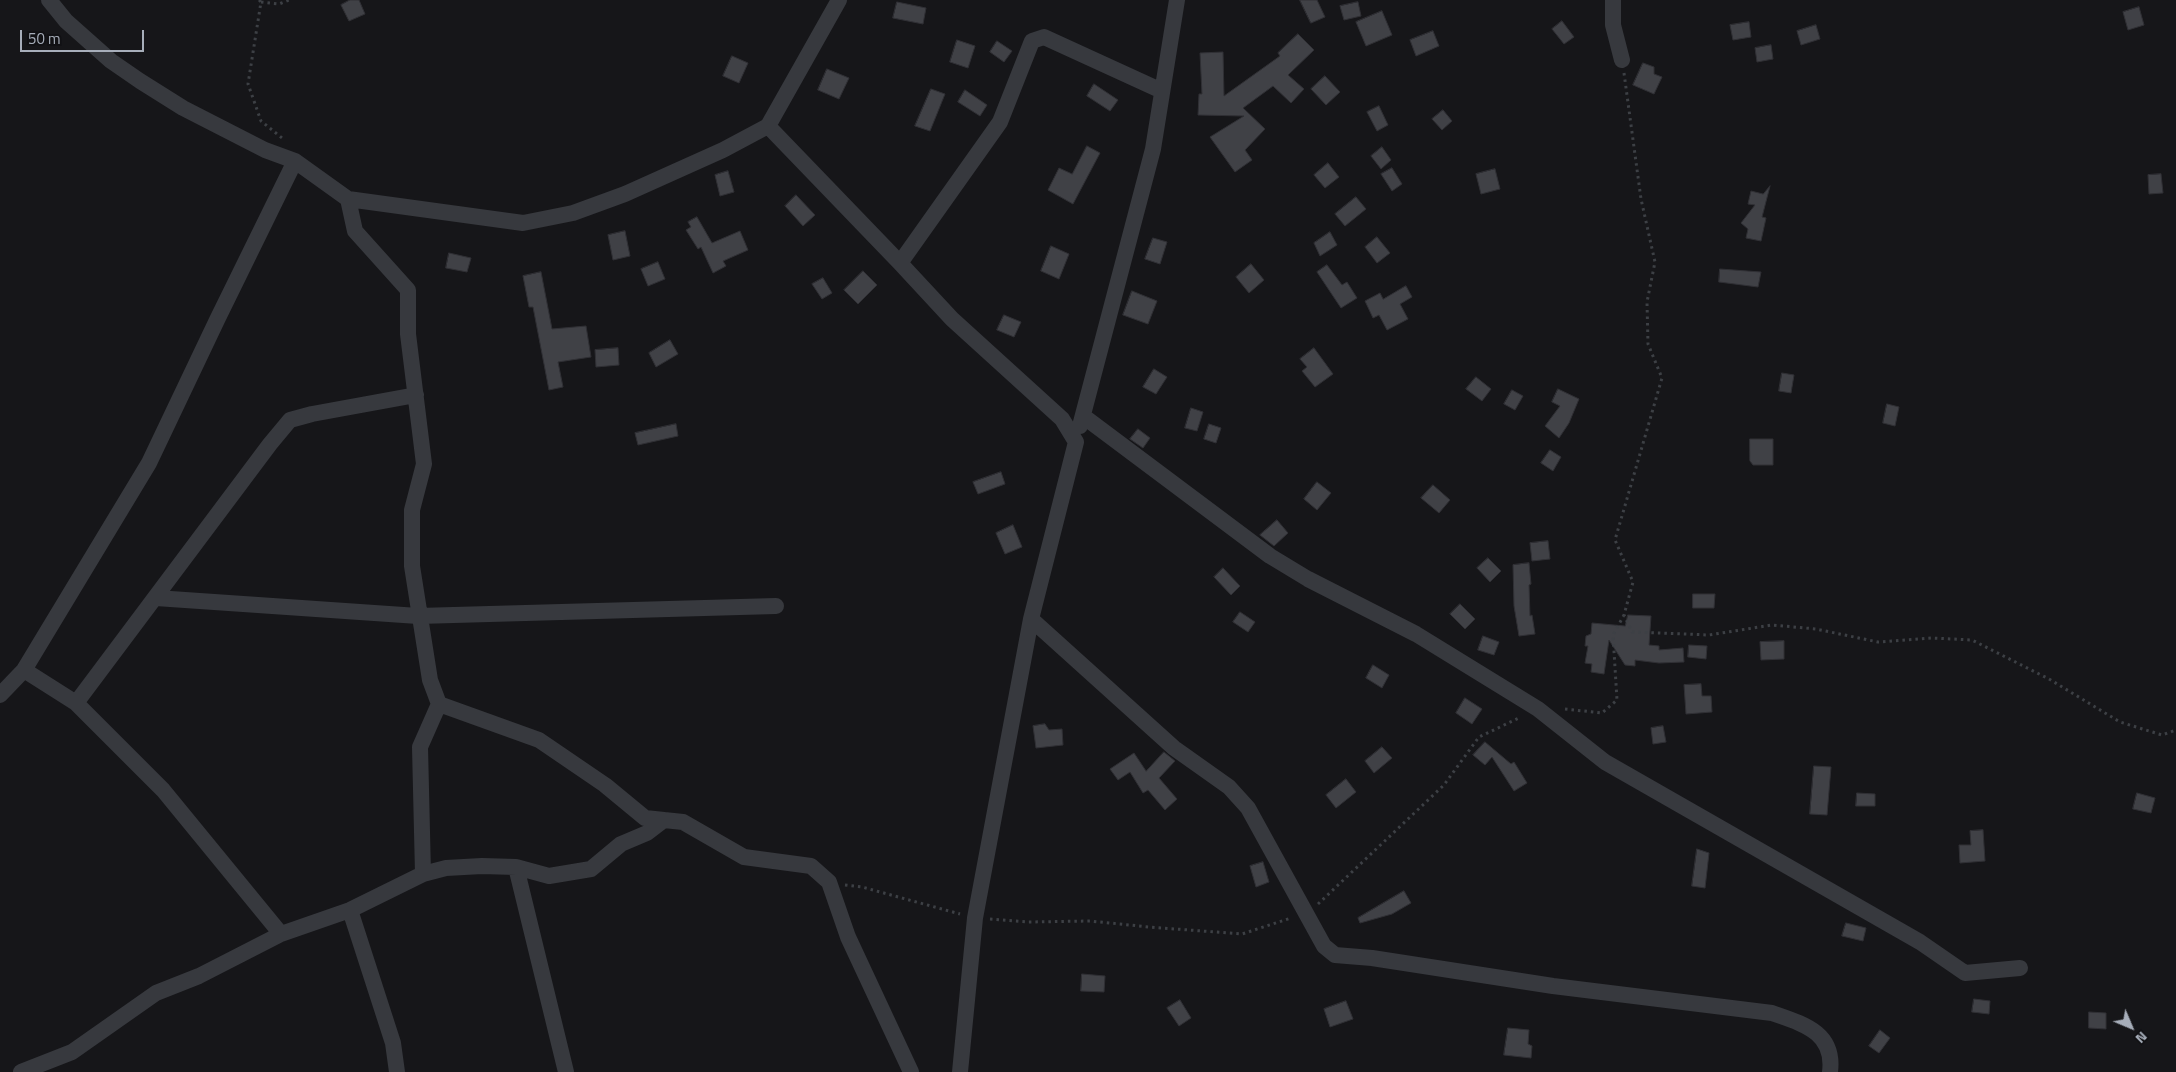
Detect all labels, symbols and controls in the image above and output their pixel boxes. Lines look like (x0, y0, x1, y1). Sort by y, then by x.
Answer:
scale bar (22, 20, 146, 52)
text: 50 m (28, 27, 61, 50)
north arrow (2106, 1002, 2156, 1052)
text: N (2131, 1027, 2153, 1049)

